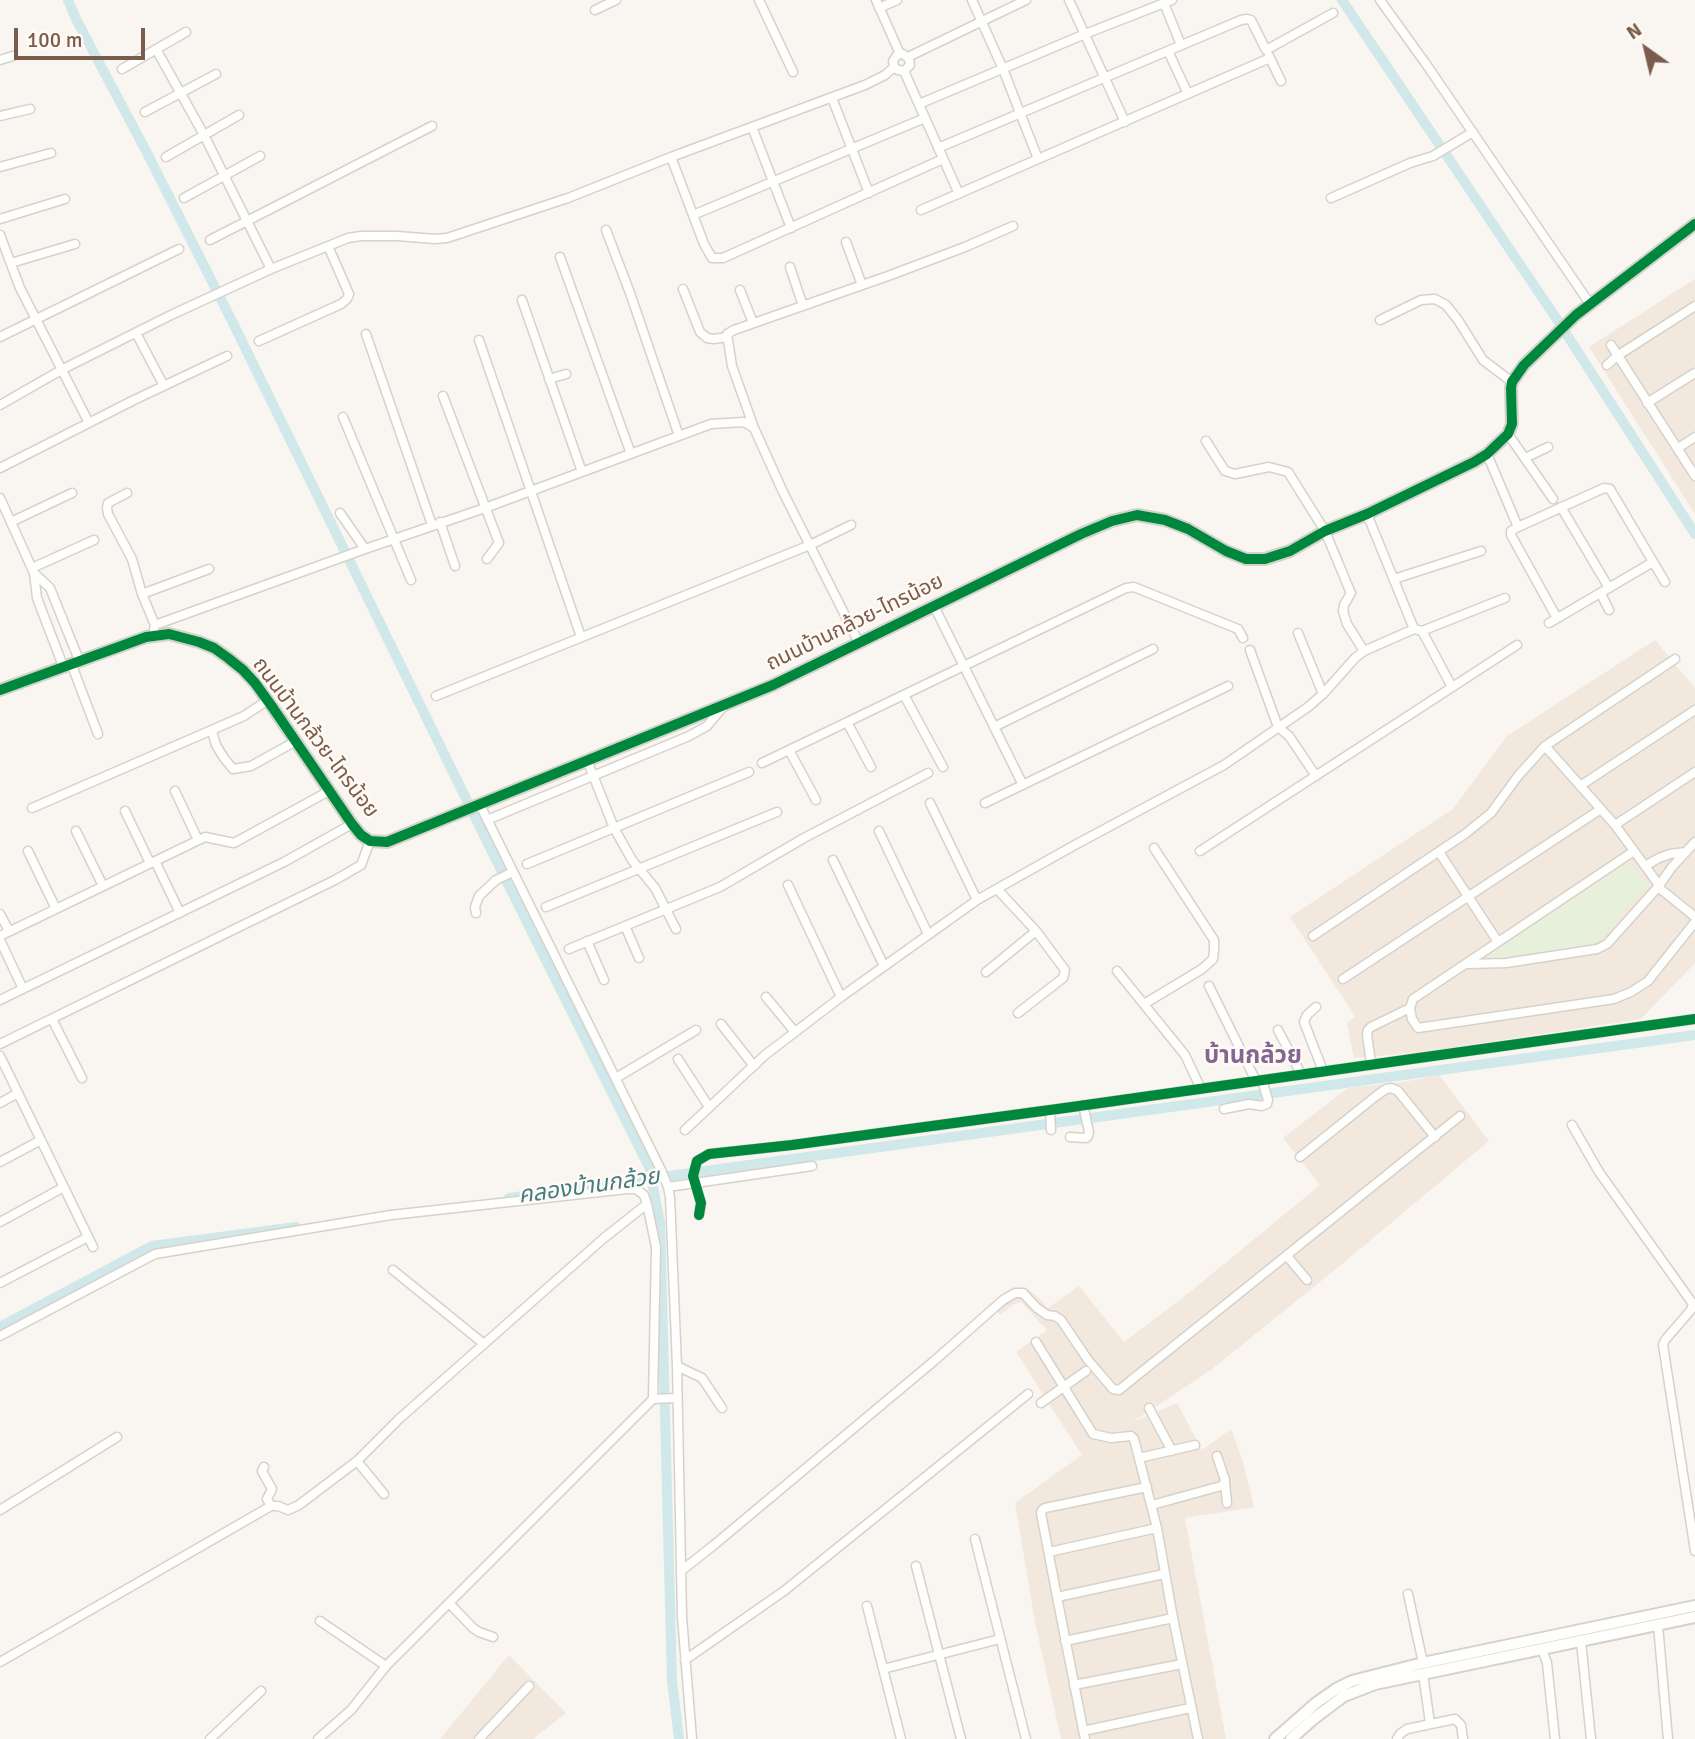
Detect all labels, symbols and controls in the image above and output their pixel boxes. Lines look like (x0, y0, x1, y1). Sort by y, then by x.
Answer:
scale bar (18, 14, 149, 58)
north arrow (1611, 14, 1681, 84)
text: N (1622, 18, 1646, 45)
text: 100 m (27, 27, 82, 53)
street label: ถนนบ้านกล้วย-ไทรน้อย (762, 569, 948, 677)
street label: ถนนบ้านกล้วย-ไทรน้อย (247, 653, 383, 823)
district label: บ้านกล้วย (1204, 1043, 1302, 1071)
water label: คลองบ้านกล้วย (517, 1163, 661, 1211)

